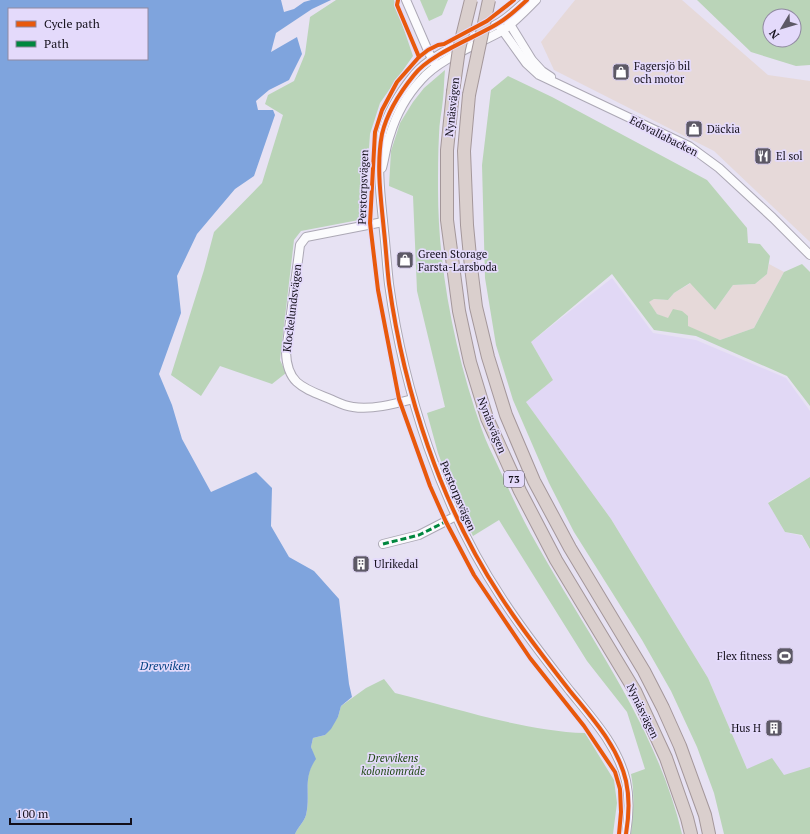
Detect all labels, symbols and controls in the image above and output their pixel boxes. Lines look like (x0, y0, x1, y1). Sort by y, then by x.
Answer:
legend (8, 8, 148, 60)
north arrow (762, 8, 802, 48)
text: Cycle path (44, 16, 100, 31)
text: N (766, 26, 782, 42)
text: Path (44, 36, 69, 51)
place label: Fagersjö bil och motor (634, 59, 690, 86)
shop icon: Fagersjö bil och motor (611, 62, 631, 82)
street label: Nynäsvägen (442, 76, 462, 137)
street label: Edsvallabacken (627, 113, 701, 159)
shop icon: Däckia (684, 119, 704, 139)
place label: Däckia (707, 122, 740, 136)
restaurant icon: El sol (753, 146, 773, 166)
street label: Perstorpsvägen (355, 149, 371, 225)
place label: El sol (776, 149, 803, 163)
place label: Green Storage Farsta-Larsboda (418, 247, 498, 274)
shop icon: Green Storage Farsta-Larsboda (395, 250, 415, 270)
street label: Klockelundsvägen (280, 263, 304, 353)
street label: Nynäsvägen (474, 395, 510, 456)
street label: Perstorpsvägen (437, 459, 479, 534)
road number: 73 (504, 471, 524, 487)
building icon: Ulrikedal (351, 554, 371, 574)
place label: Ulrikedal (374, 557, 418, 571)
sports icon: Flex fitness (775, 646, 795, 666)
place label: Flex fitness (717, 649, 772, 663)
water label: Drevviken (139, 658, 190, 673)
street label: Nynäsvägen (624, 681, 663, 741)
building icon: Hus H (764, 718, 784, 738)
place label: Hus H (731, 721, 761, 735)
park label: Drevvikens koloniområde (361, 751, 425, 778)
scale bar (10, 800, 131, 826)
text: 100 m (16, 806, 49, 821)

